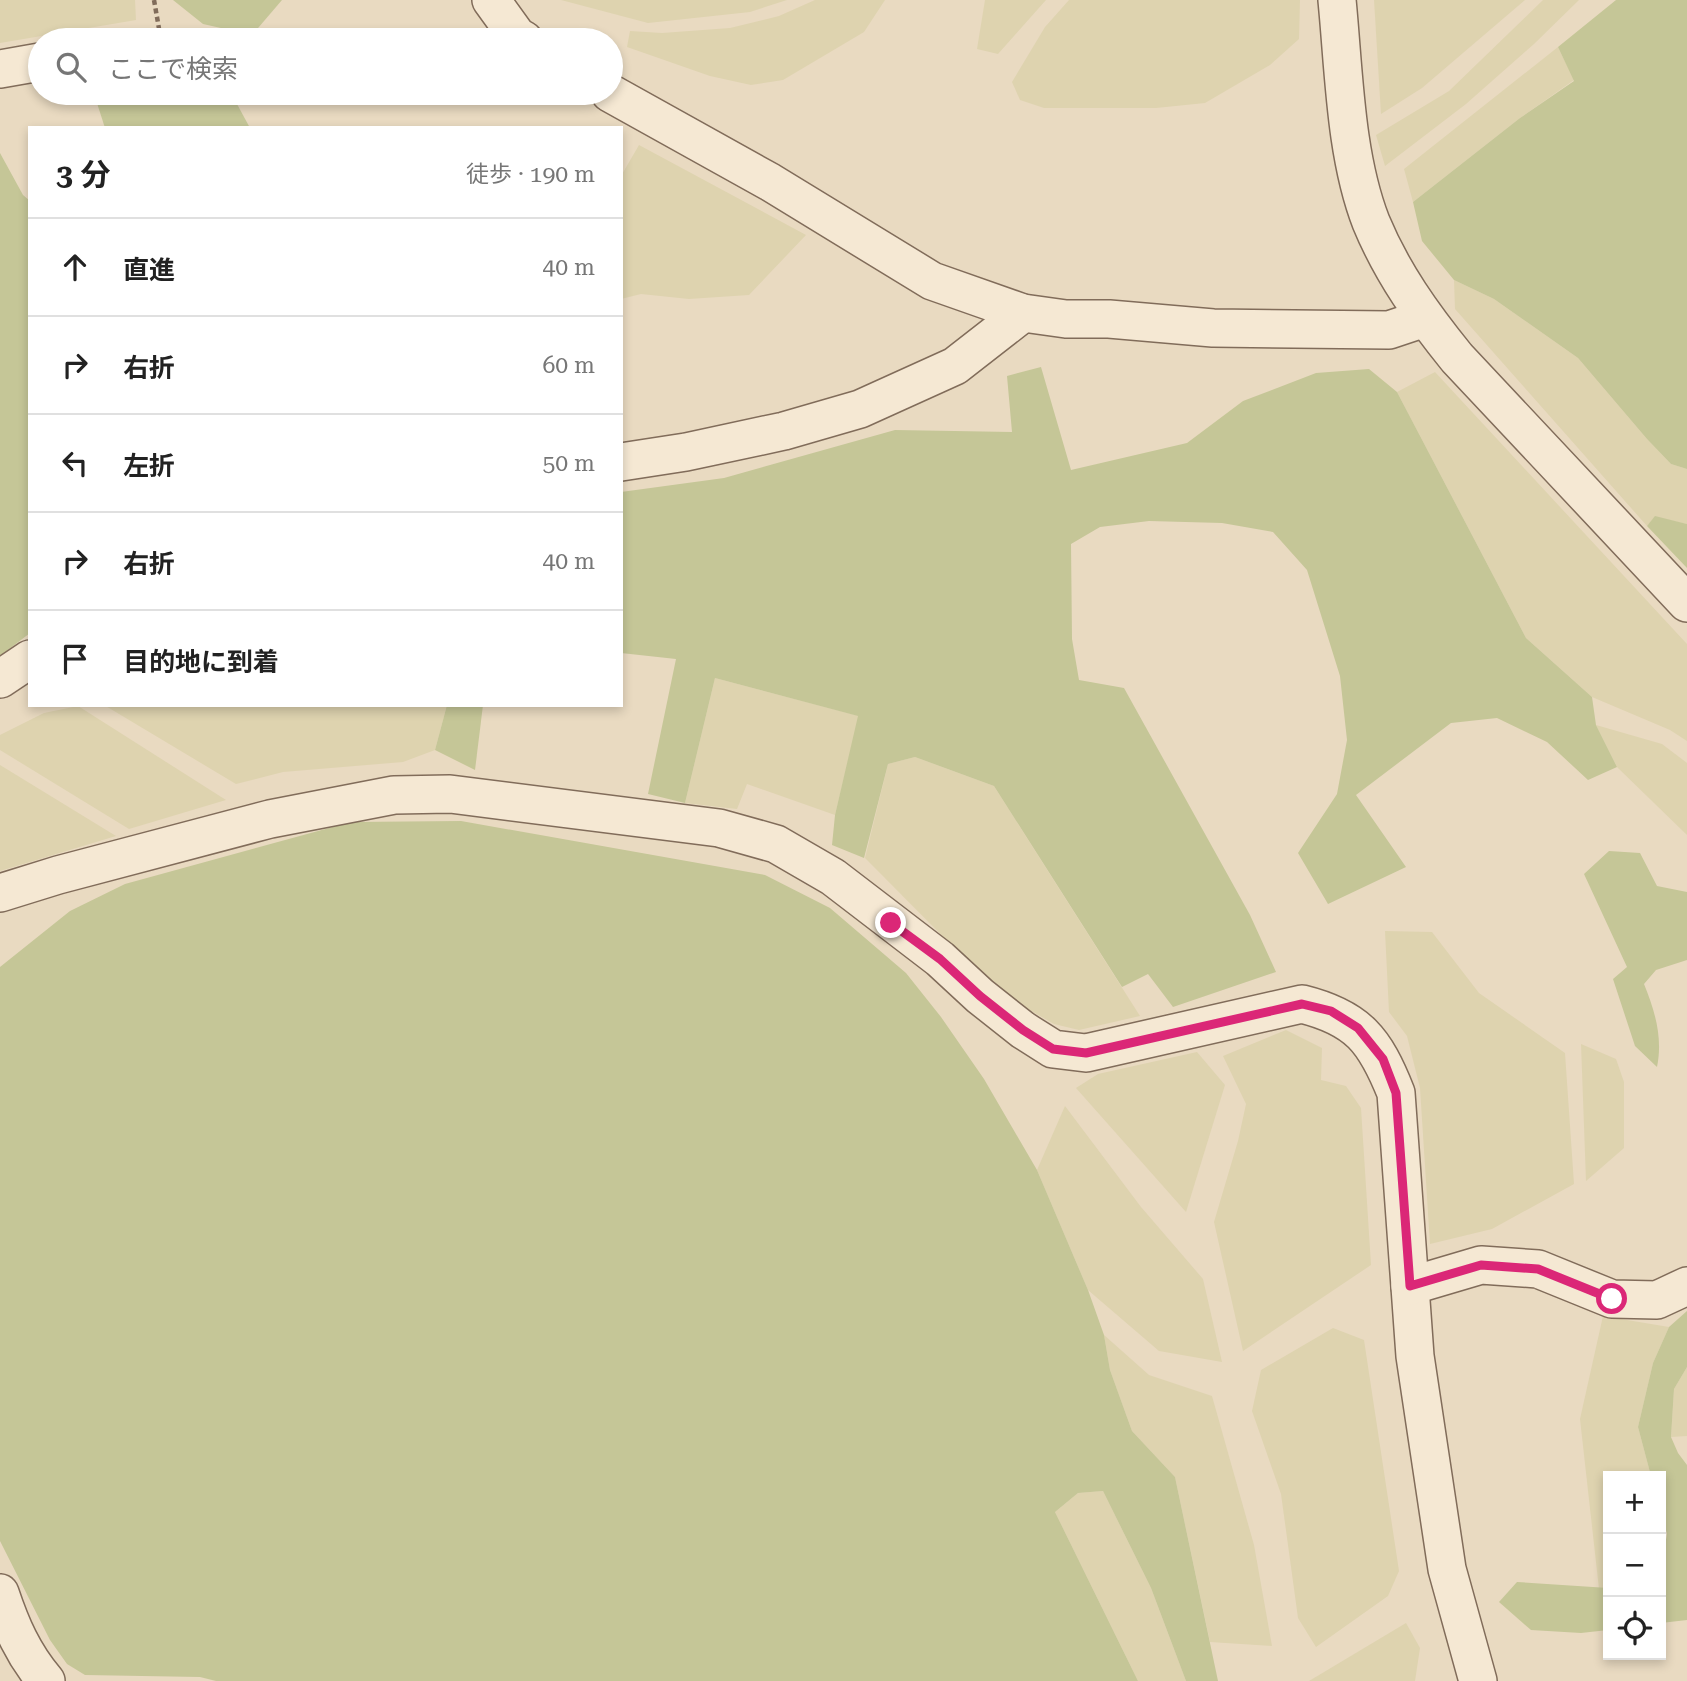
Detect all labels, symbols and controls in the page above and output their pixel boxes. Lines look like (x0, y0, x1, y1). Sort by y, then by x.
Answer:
search box (28, 28, 623, 105)
icon: search (52, 48, 90, 86)
text: ここで検索 (108, 54, 238, 84)
text: 3 分 (56, 157, 110, 192)
text: 徒歩 · 190 m (466, 161, 595, 188)
icon: ahead (56, 248, 94, 286)
text: 40 m (542, 254, 595, 281)
text: 直進 (123, 255, 175, 285)
icon: right (56, 346, 94, 384)
text: 60 m (542, 352, 595, 379)
text: 右折 (123, 353, 175, 383)
icon: left (56, 444, 94, 482)
text: 50 m (542, 450, 595, 477)
text: 左折 (123, 451, 175, 481)
icon: right (56, 542, 94, 580)
text: 40 m (542, 548, 595, 575)
text: 右折 (123, 549, 175, 579)
icon: arrive (56, 640, 94, 678)
text: 目的地に到着 (123, 647, 279, 677)
route end (875, 907, 906, 938)
route start (1596, 1283, 1627, 1314)
map controls (1603, 1471, 1666, 1660)
button: + (1603, 1471, 1666, 1534)
button: − (1603, 1534, 1666, 1597)
button: locate (1603, 1597, 1666, 1660)

